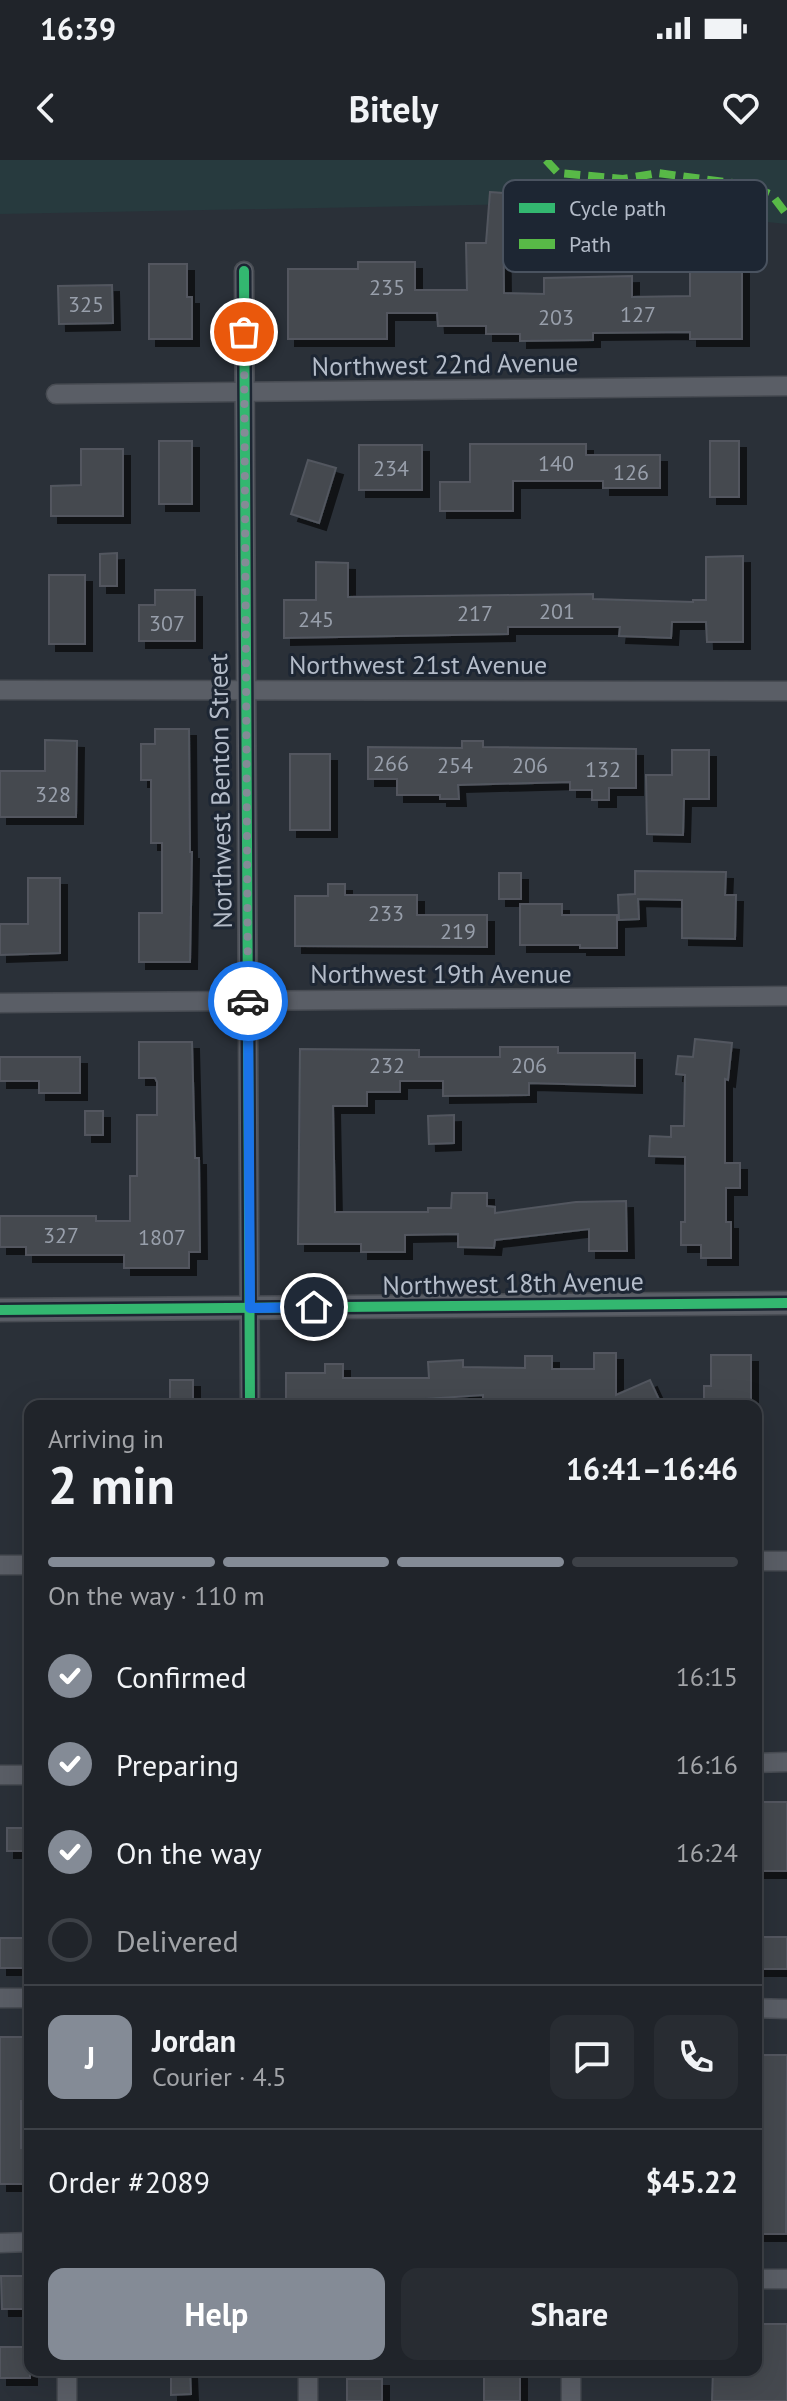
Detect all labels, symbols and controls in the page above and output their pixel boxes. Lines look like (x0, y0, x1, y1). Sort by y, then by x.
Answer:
text: 16:39 (40, 9, 116, 48)
text: Bitely (349, 85, 438, 132)
icon: back (24, 86, 68, 130)
icon: heart (719, 86, 763, 130)
legend (503, 180, 767, 272)
text: Cycle path (569, 194, 666, 222)
text: Path (569, 230, 611, 258)
house number: 235 (369, 273, 405, 301)
house number: 325 (68, 290, 104, 318)
pin (210, 298, 278, 366)
house number: 127 (620, 300, 656, 328)
house number: 203 (538, 303, 574, 331)
icon: bag (222, 310, 266, 354)
street label: Northwest 22nd Avenue (311, 345, 579, 383)
house number: 140 (538, 449, 574, 477)
house number: 234 (373, 454, 409, 482)
house number: 126 (613, 458, 649, 486)
house number: 201 (539, 597, 575, 625)
house number: 217 (457, 599, 493, 627)
house number: 245 (298, 605, 334, 633)
house number: 307 (149, 609, 185, 637)
street label: Northwest 21st Avenue (289, 648, 547, 681)
street label: Northwest Benton Street (201, 653, 239, 929)
house number: 266 (373, 749, 409, 777)
house number: 254 (437, 751, 473, 779)
house number: 206 (512, 751, 548, 779)
house number: 132 (585, 755, 621, 783)
house number: 328 (35, 780, 71, 808)
house number: 233 (368, 899, 404, 927)
house number: 219 (440, 917, 476, 945)
street label: Northwest 19th Avenue (310, 957, 572, 990)
courier (208, 961, 288, 1041)
icon: car (226, 979, 270, 1023)
house number: 232 (369, 1051, 405, 1079)
house number: 206 (511, 1051, 547, 1079)
house number: 327 (43, 1221, 79, 1249)
house number: 1807 (138, 1223, 186, 1251)
street label: Northwest 18th Avenue (382, 1264, 644, 1302)
pin (280, 1273, 348, 1341)
icon: home (292, 1285, 336, 1329)
text: Arriving in (48, 1422, 164, 1455)
text: 16:41–16:46 (566, 1449, 738, 1488)
text: 2 min (48, 1451, 175, 1518)
text: On the way · 110 m (48, 1579, 265, 1612)
icon: check (48, 1654, 92, 1698)
text: Confirmed (116, 1657, 247, 1696)
text: 16:15 (676, 1660, 738, 1693)
icon: check (48, 1742, 92, 1786)
text: Preparing (116, 1745, 239, 1784)
text: 16:16 (676, 1748, 738, 1781)
icon: check (48, 1830, 92, 1874)
text: On the way (116, 1833, 262, 1872)
text: 16:24 (676, 1836, 738, 1869)
text: Delivered (116, 1921, 239, 1960)
button: chat (550, 2015, 634, 2099)
button: phone (654, 2015, 738, 2099)
text: Jordan (152, 2021, 236, 2060)
text: J (85, 2038, 95, 2077)
text: Courier · 4.5 (152, 2060, 286, 2093)
text: Order #2089 (48, 2162, 210, 2201)
text: $45.22 (646, 2162, 738, 2201)
button: Help (48, 2268, 385, 2360)
button: Share (401, 2268, 738, 2360)

